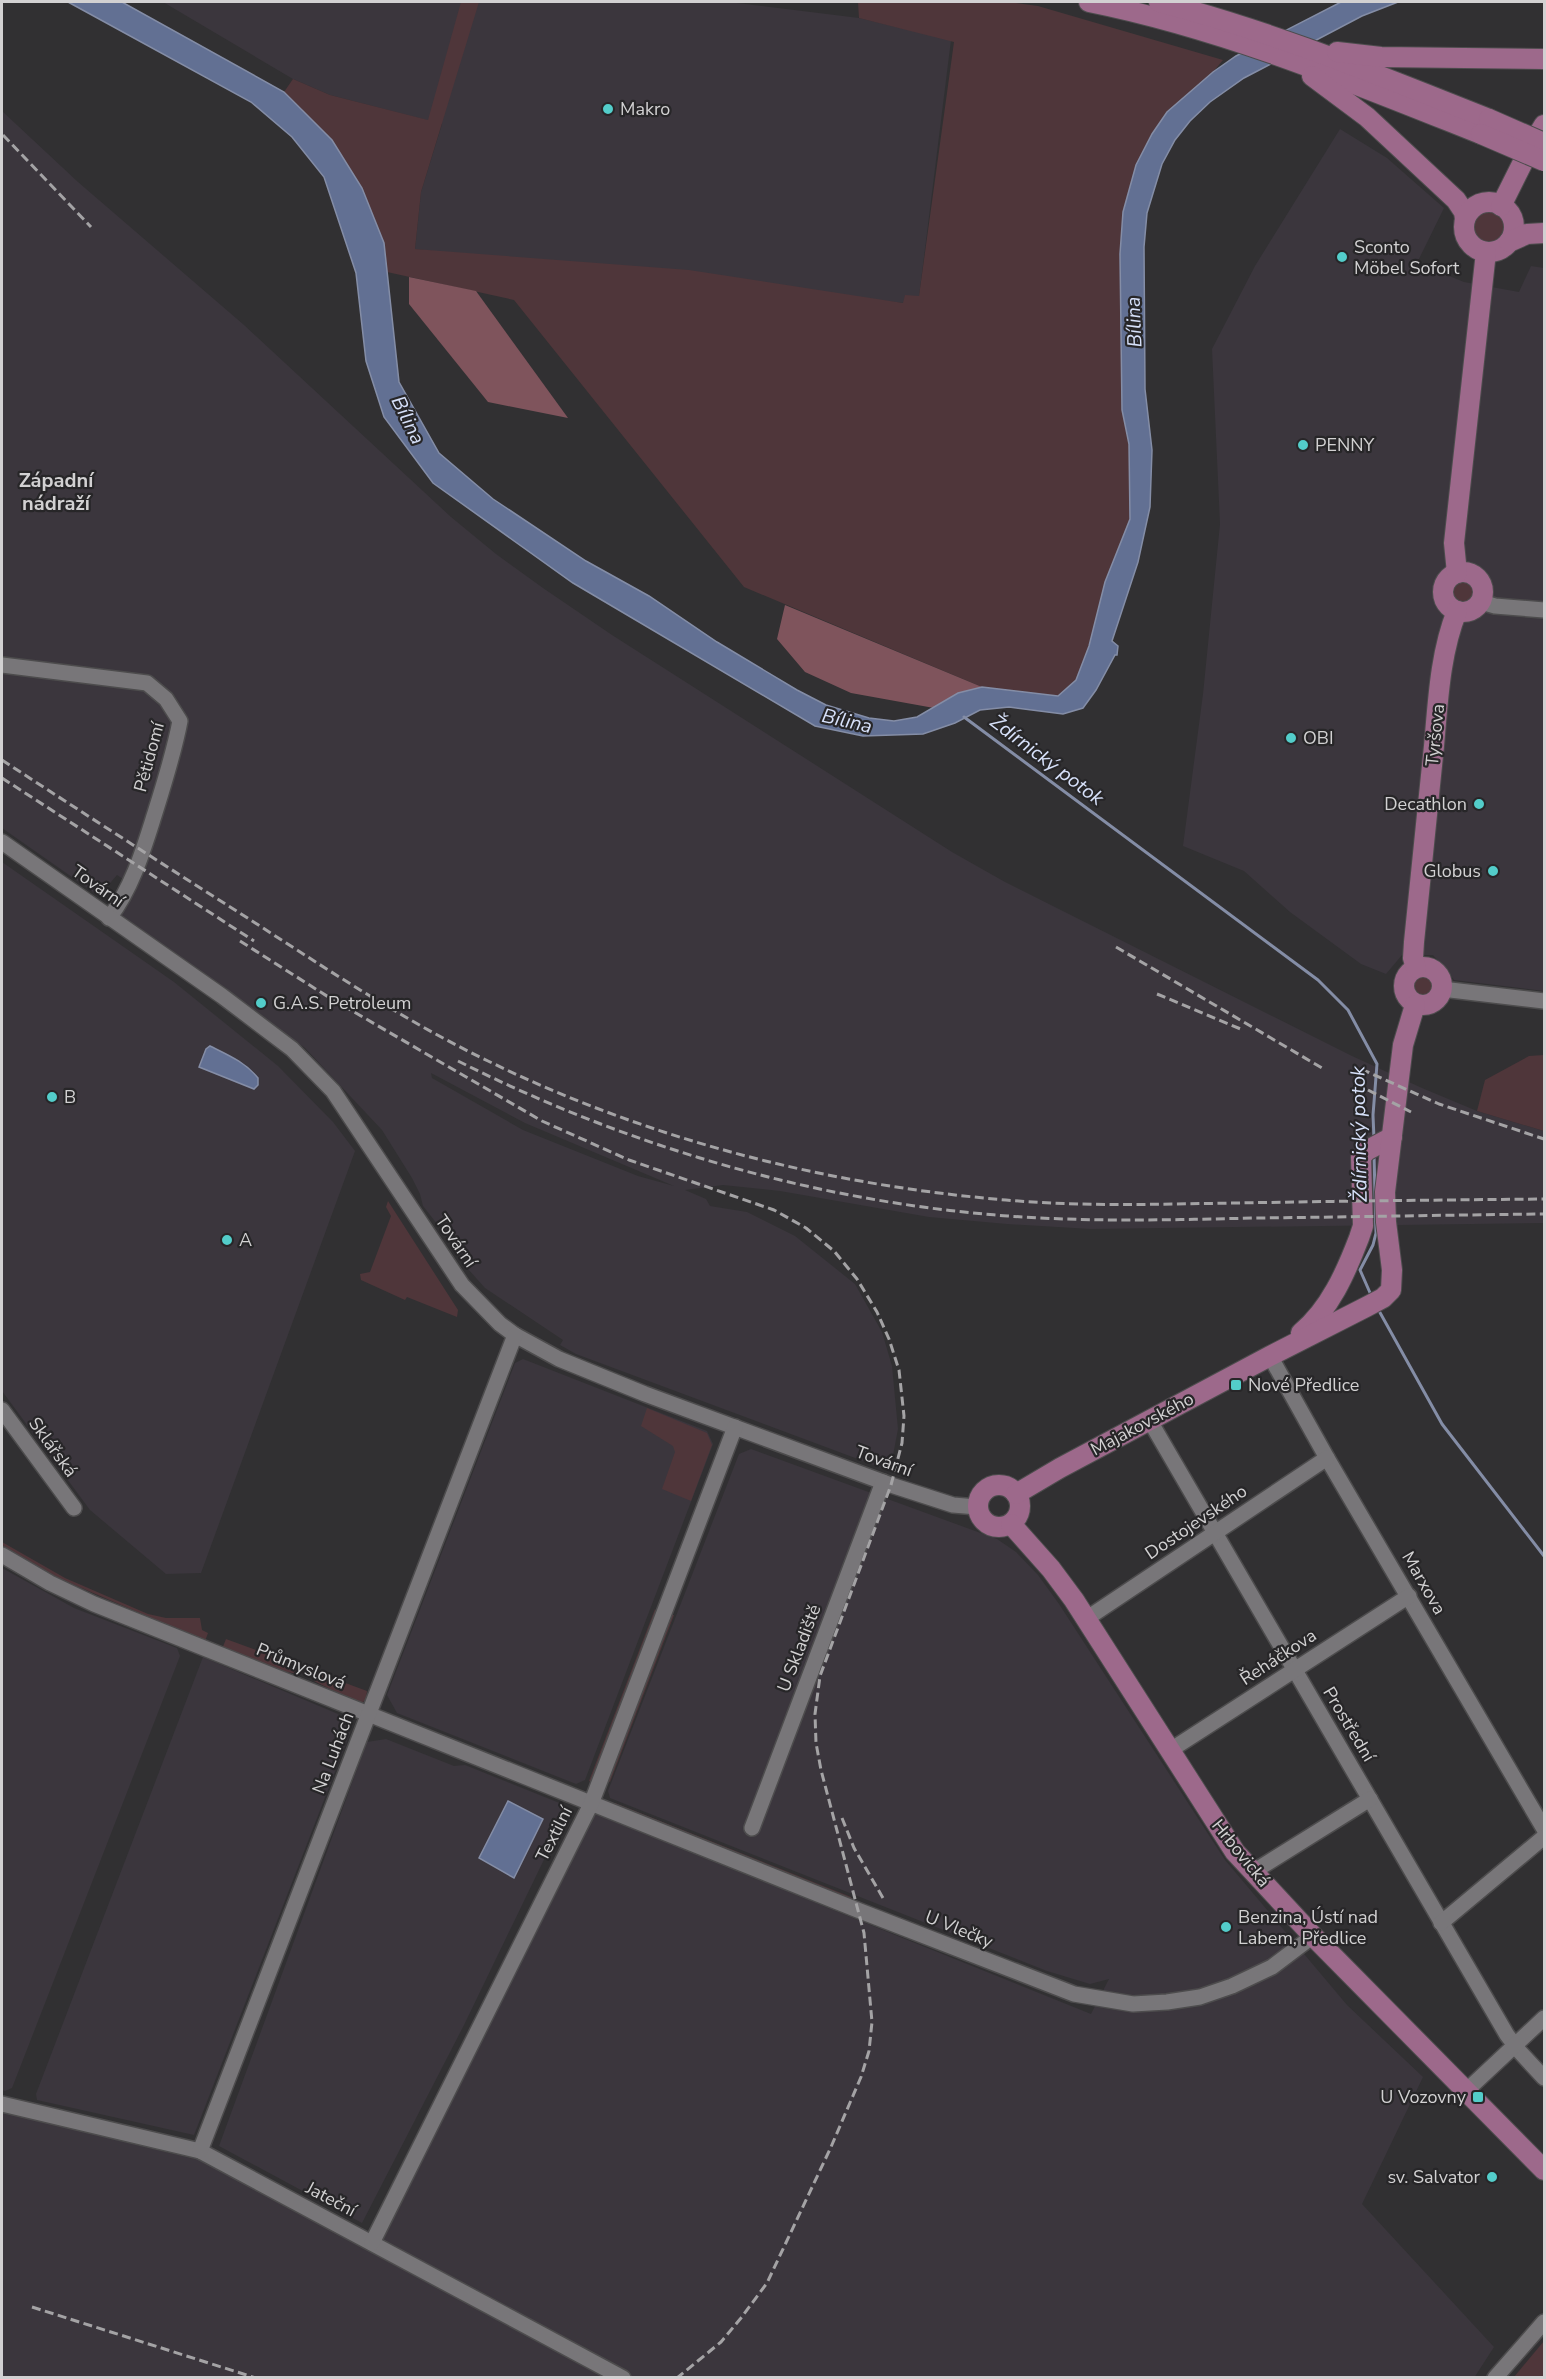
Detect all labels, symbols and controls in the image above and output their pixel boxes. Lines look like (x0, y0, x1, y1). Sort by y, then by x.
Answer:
place label: Makro (620, 97, 670, 121)
marker: Makro (601, 102, 615, 116)
place label: Sconto Möbel Sofort (1354, 235, 1460, 280)
marker: Sconto Möbel Sofort (1335, 250, 1349, 264)
water label: Bílina (1120, 296, 1148, 348)
water label: Bílina (385, 391, 431, 449)
place label: PENNY (1315, 433, 1375, 457)
marker: PENNY (1296, 438, 1310, 452)
district label: Západní nádraží (19, 467, 95, 517)
water label: Bílina (819, 702, 875, 740)
street label: Tyršova (1420, 703, 1450, 767)
water label: Ždírnický potok (985, 708, 1110, 812)
street label: Pětidomí (128, 719, 170, 794)
place label: OBI (1303, 726, 1334, 750)
marker: OBI (1284, 731, 1298, 745)
place label: Decathlon (1384, 792, 1467, 816)
marker: Decathlon (1472, 797, 1486, 811)
street label: Tovární (67, 859, 130, 913)
place label: Globus (1423, 859, 1481, 883)
marker: Globus (1486, 864, 1500, 878)
place label: G.A.S. Petroleum (273, 991, 411, 1015)
marker: G.A.S. Petroleum (254, 996, 268, 1010)
water label: Ždírnický potok (1344, 1065, 1374, 1202)
place label: B (64, 1085, 76, 1109)
marker: B (45, 1090, 59, 1104)
street label: Tovární (430, 1210, 483, 1273)
place label: A (239, 1228, 252, 1252)
marker: A (220, 1233, 234, 1247)
place label: Nové Předlice (1248, 1373, 1359, 1397)
marker: Nové Předlice (1229, 1378, 1243, 1392)
street label: Majakovského (1086, 1387, 1198, 1461)
street label: Sklářská (23, 1412, 83, 1482)
street label: Tovární (852, 1440, 917, 1483)
street label: Dostojevského (1140, 1479, 1252, 1565)
street label: Marxova (1396, 1547, 1452, 1619)
street label: U Skladiště (771, 1601, 827, 1695)
street label: Řeháčkova (1235, 1623, 1321, 1691)
street label: Průmyslová (253, 1637, 349, 1695)
street label: Prostřední (1317, 1682, 1381, 1767)
street label: Na Luhách (306, 1709, 360, 1797)
street label: Textilní (530, 1802, 578, 1866)
street label: Hrbovická (1206, 1814, 1276, 1892)
street label: U Vlečky (921, 1905, 997, 1954)
place label: Benzina, Ústí nad Labem, Předlice (1238, 1905, 1378, 1950)
marker: Benzina, Ústí nad Labem, Předlice (1219, 1920, 1233, 1934)
place label: U Vozovny (1380, 2085, 1467, 2109)
marker: U Vozovny (1471, 2090, 1485, 2104)
place label: sv. Salvator (1387, 2165, 1481, 2189)
marker: sv. Salvator (1485, 2170, 1499, 2184)
street label: Jateční (301, 2175, 361, 2223)

